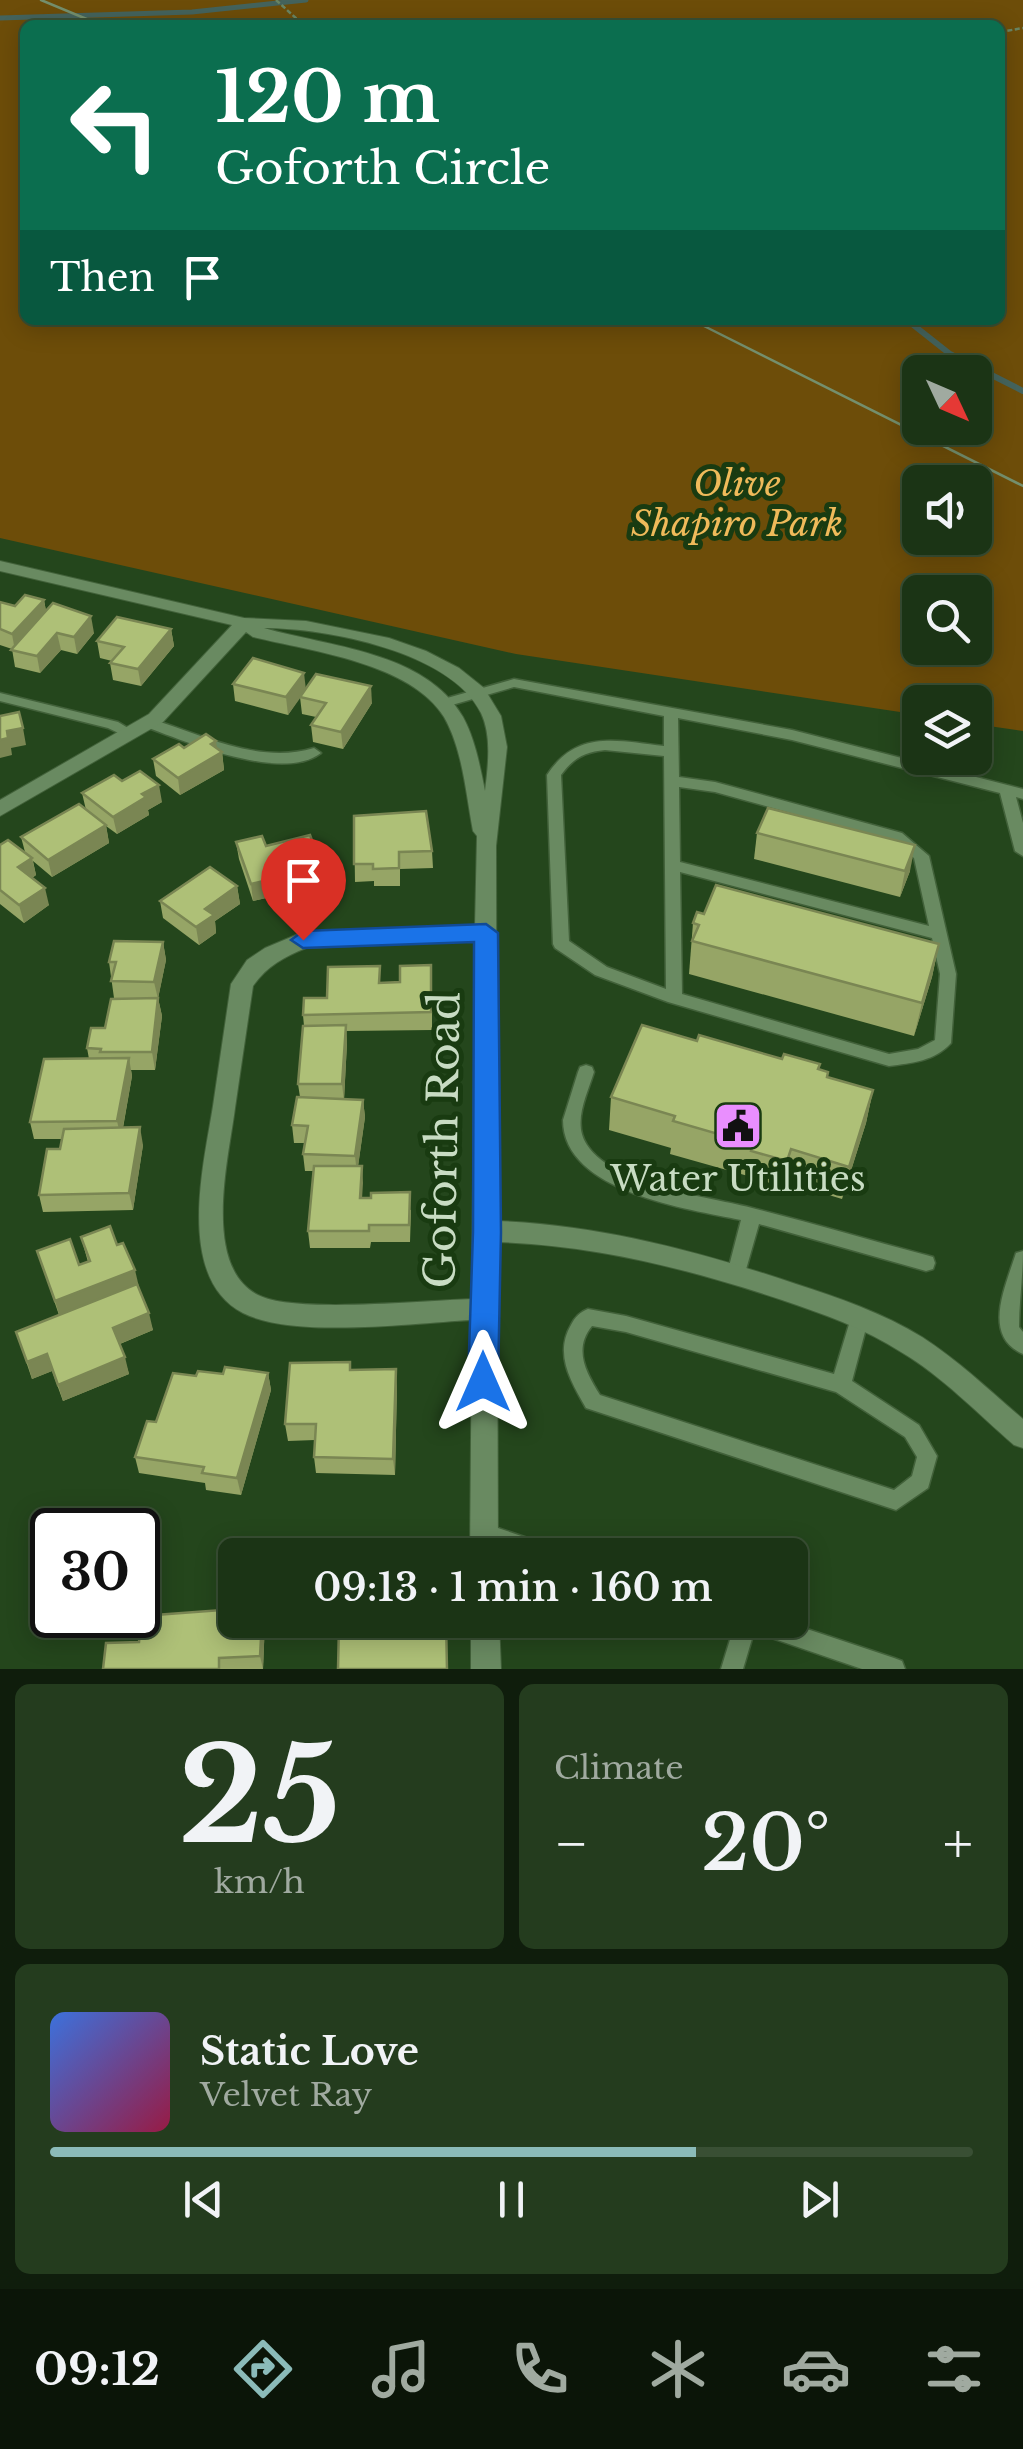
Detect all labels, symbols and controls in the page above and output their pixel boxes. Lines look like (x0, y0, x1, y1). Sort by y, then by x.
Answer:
text: 120 m (215, 54, 440, 141)
icon: left (50, 60, 180, 190)
text: Goforth Circle (215, 140, 550, 196)
icon: arrive (175, 250, 230, 305)
text: Then (50, 254, 155, 301)
north arrow (902, 355, 992, 445)
map controls (902, 355, 992, 775)
park label: Olive Shapiro Park (631, 462, 843, 545)
button: sound (902, 465, 992, 555)
button: search (902, 575, 992, 665)
button: layers (902, 685, 992, 775)
pin (261, 838, 346, 941)
icon: arrive (276, 853, 331, 908)
street label: Goforth Road (413, 991, 471, 1289)
public building icon: Water Utilities (712, 1100, 764, 1152)
place label: Water Utilities (609, 1157, 866, 1200)
position arrow (431, 1330, 535, 1434)
speed limit sign: 30 (30, 1508, 160, 1638)
text: 09:13 · 1 min · 160 m (313, 1564, 713, 1611)
text: 25 (179, 1716, 340, 1877)
text: Climate (554, 1748, 683, 1788)
text: 20° (701, 1797, 830, 1890)
text: − (554, 1810, 589, 1878)
text: + (943, 1810, 973, 1878)
text: km/h (214, 1862, 305, 1902)
text: Static Love (200, 2028, 419, 2075)
text: Velvet Ray (200, 2075, 372, 2115)
icon: previous (176, 2172, 231, 2227)
icon: pause (484, 2172, 539, 2227)
icon: next (792, 2172, 847, 2227)
icon: directions (228, 2334, 298, 2404)
icon: music (366, 2334, 436, 2404)
icon: phone (505, 2334, 575, 2404)
icon: climate (643, 2334, 713, 2404)
icon: car (781, 2334, 851, 2404)
icon: filters (919, 2334, 989, 2404)
text: 09:12 (34, 2341, 160, 2397)

